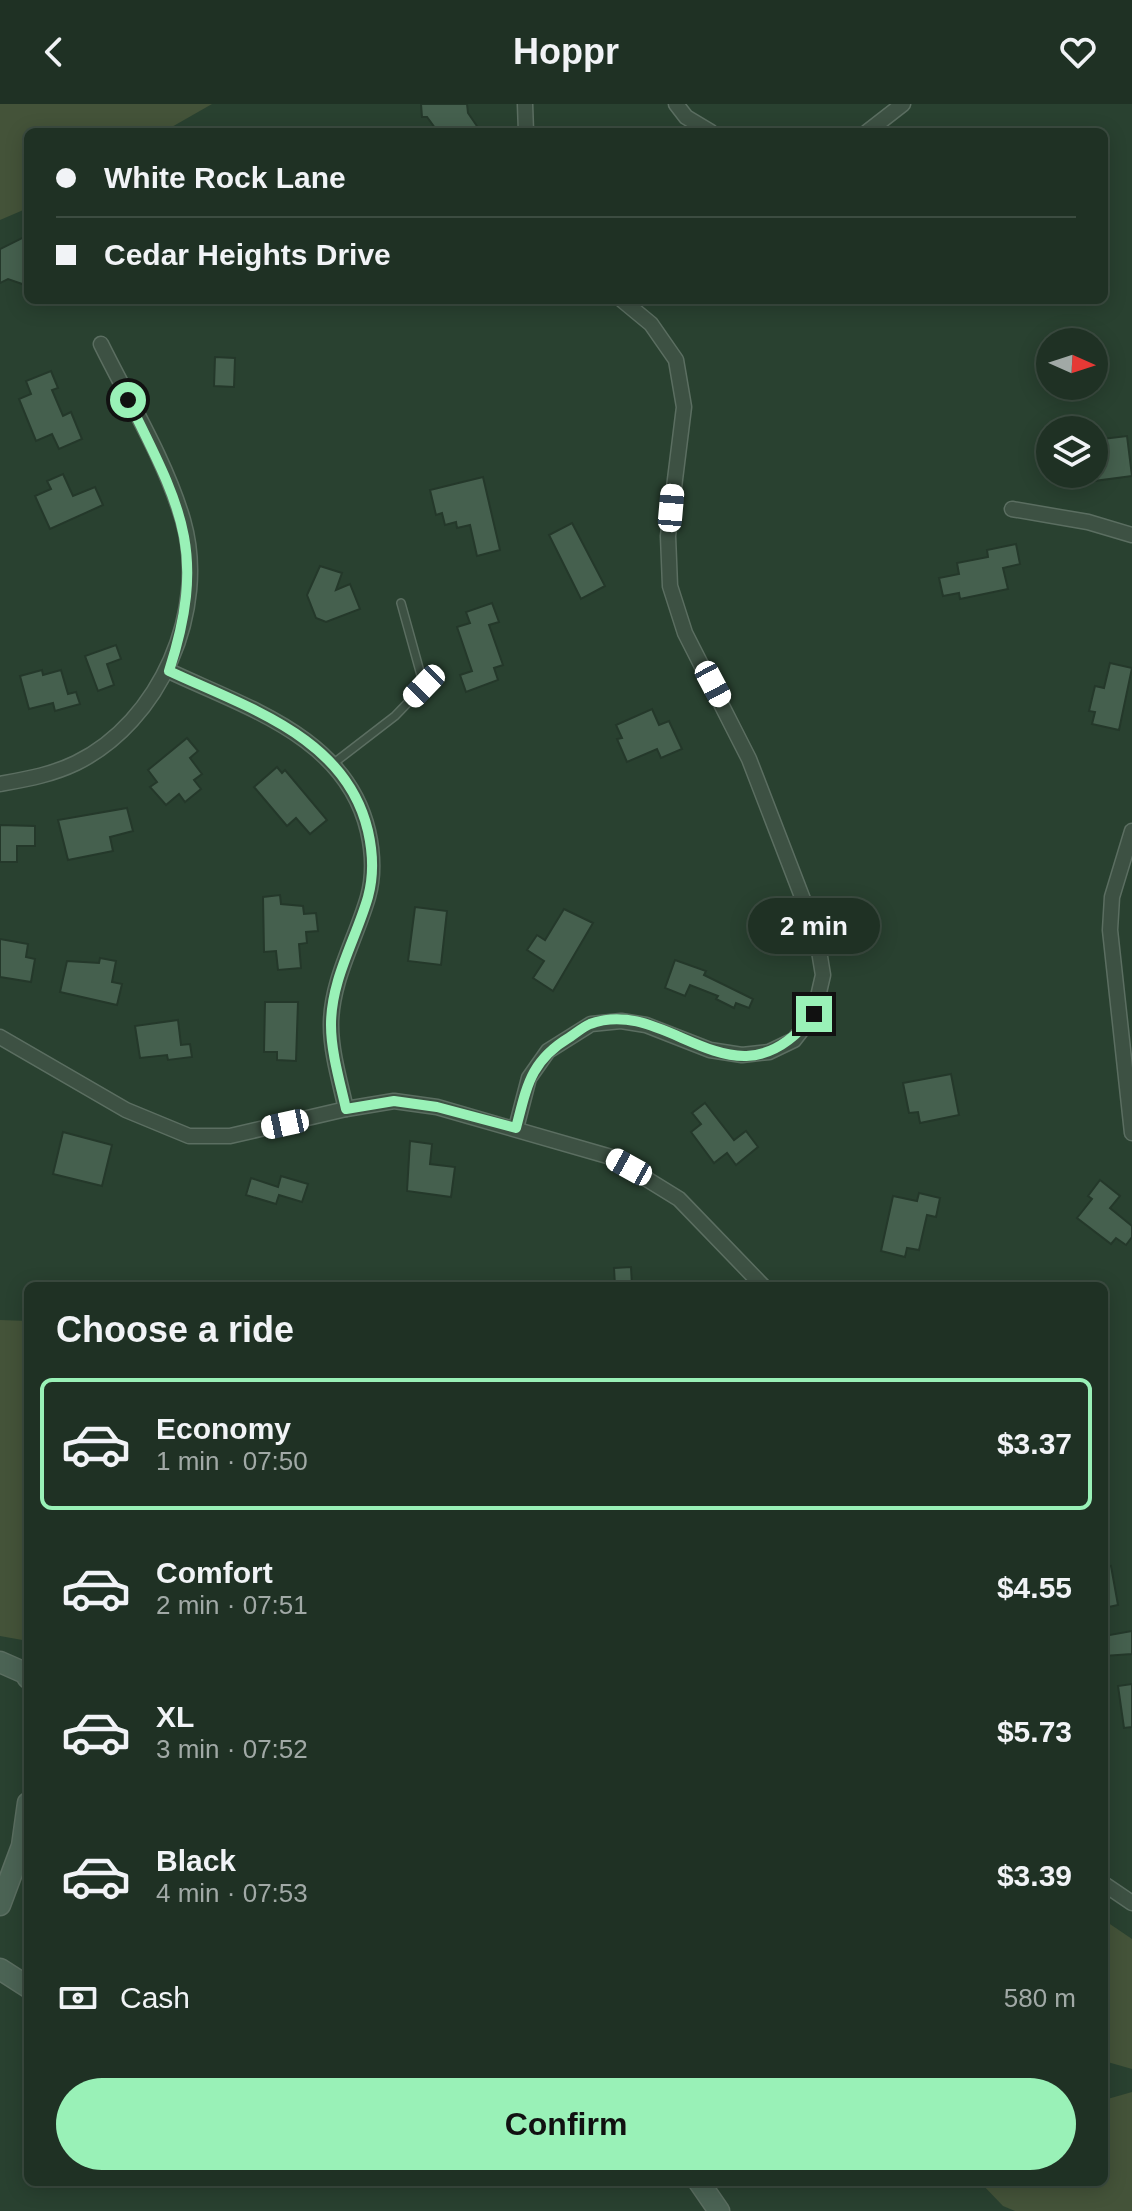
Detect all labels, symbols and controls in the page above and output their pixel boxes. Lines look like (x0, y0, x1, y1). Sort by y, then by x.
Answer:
icon: back (32, 30, 76, 74)
icon: heart (1056, 30, 1100, 74)
text: Hoppr (513, 31, 619, 72)
text: White Rock Lane (104, 161, 346, 194)
text: Cedar Heights Drive (104, 238, 391, 271)
north arrow (1036, 328, 1108, 400)
map controls (1036, 328, 1108, 488)
route start (110, 382, 146, 418)
button: layers (1036, 416, 1108, 488)
car (657, 483, 685, 533)
car (691, 657, 735, 711)
car (399, 660, 449, 712)
callout: 2 min (748, 898, 880, 954)
text: 2 min (780, 911, 848, 941)
route end (796, 996, 832, 1032)
car (259, 1107, 311, 1141)
car (602, 1145, 656, 1189)
text: Choose a ride (56, 1309, 294, 1350)
icon: car (60, 1408, 132, 1480)
text: Economy (156, 1412, 291, 1445)
text: $3.37 (997, 1427, 1072, 1460)
text: 1 min · 07:50 (156, 1446, 308, 1476)
icon: car (60, 1552, 132, 1624)
text: Comfort (156, 1556, 273, 1589)
text: $4.55 (997, 1571, 1072, 1604)
text: 2 min · 07:51 (156, 1590, 308, 1620)
icon: car (60, 1696, 132, 1768)
text: XL (156, 1700, 194, 1733)
text: $5.73 (997, 1715, 1072, 1748)
text: 3 min · 07:52 (156, 1734, 308, 1764)
icon: car (60, 1840, 132, 1912)
text: Black (156, 1844, 236, 1877)
text: $3.39 (997, 1859, 1072, 1892)
text: 4 min · 07:53 (156, 1878, 308, 1908)
icon: cash (56, 1976, 100, 2020)
text: Cash (120, 1981, 190, 2014)
text: 580 m (1004, 1983, 1076, 2013)
button: Confirm (56, 2078, 1076, 2170)

